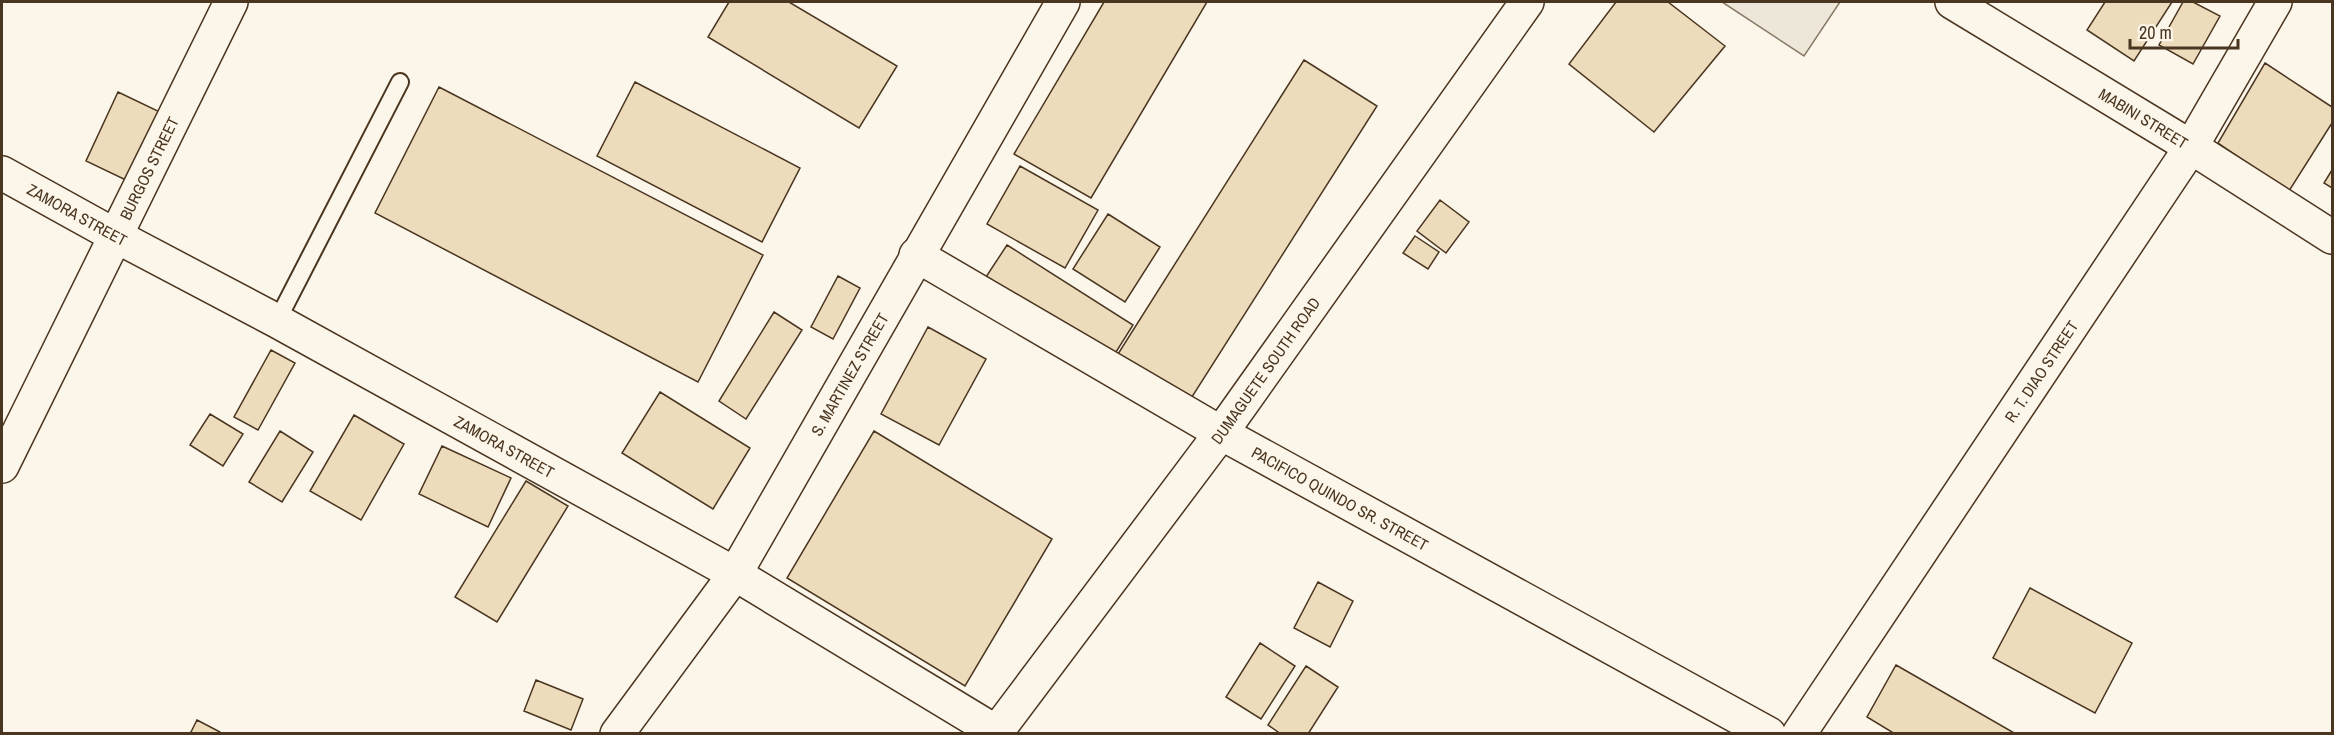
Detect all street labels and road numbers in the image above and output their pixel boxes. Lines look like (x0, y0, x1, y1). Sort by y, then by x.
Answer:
street label: MABINI STREET (2095, 83, 2192, 154)
street label: BURGOS STREET (114, 113, 184, 224)
street label: ZAMORA STREET (23, 178, 131, 251)
street label: DUMAGUETE SOUTH ROAD (1206, 293, 1325, 448)
street label: S. MARTINEZ STREET (806, 309, 893, 440)
street label: R. T. DIAO STREET (1999, 316, 2083, 427)
street label: ZAMORA STREET (450, 410, 558, 483)
street label: PACIFICO QUINDO SR. STREET (1248, 441, 1432, 556)

